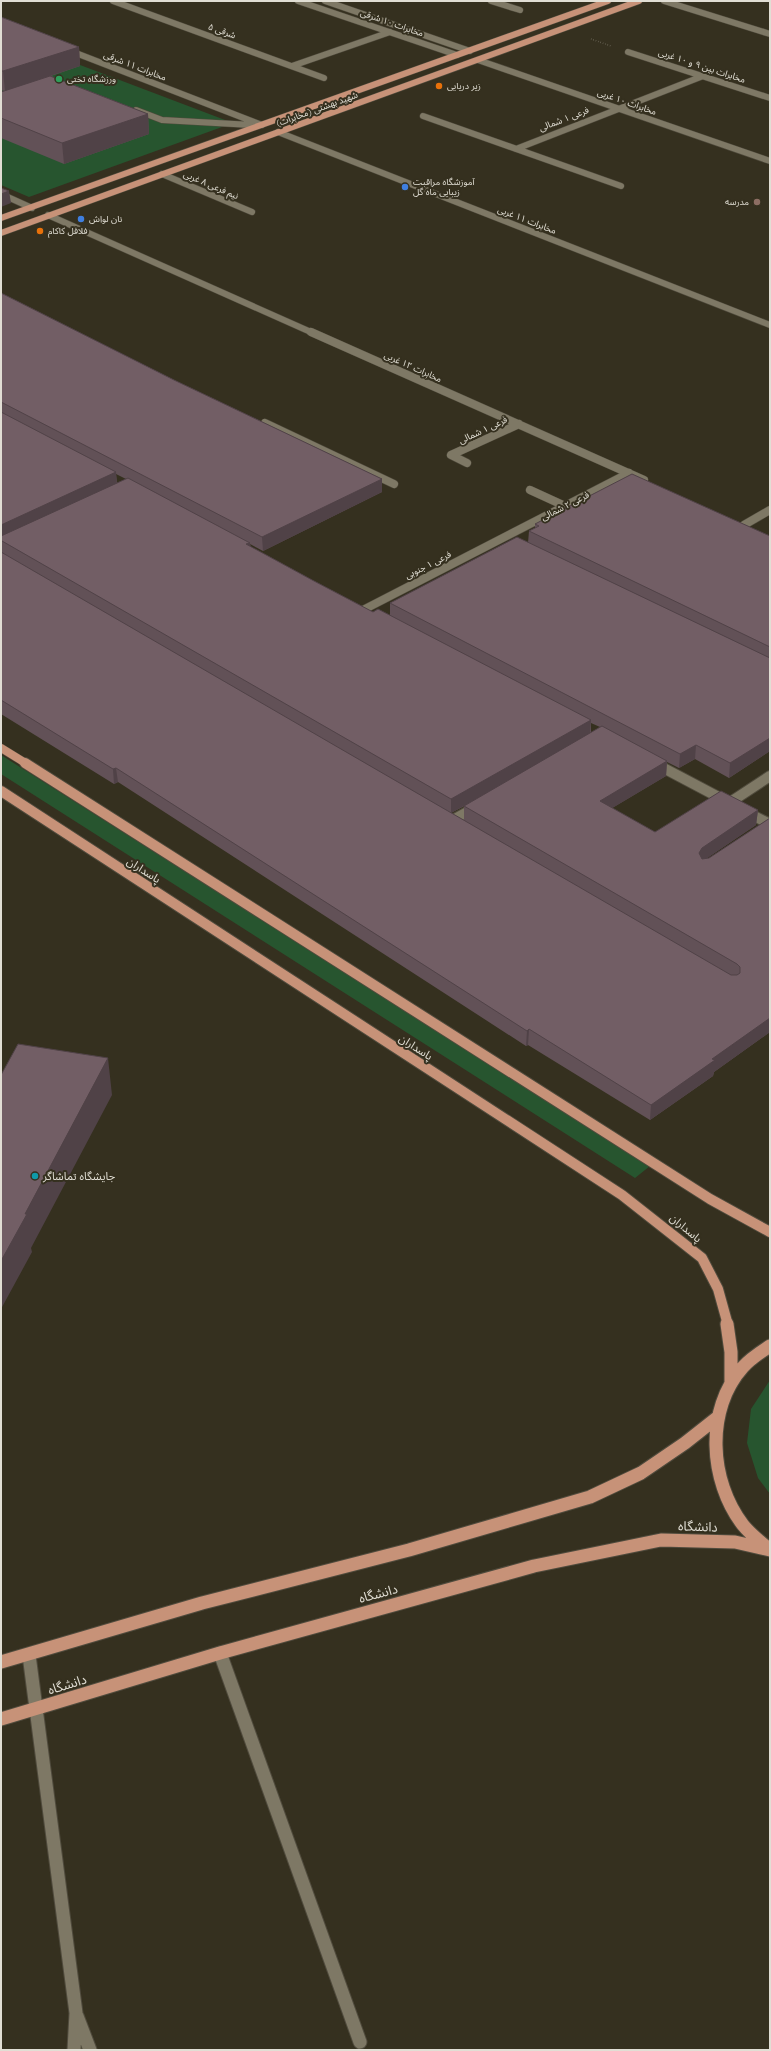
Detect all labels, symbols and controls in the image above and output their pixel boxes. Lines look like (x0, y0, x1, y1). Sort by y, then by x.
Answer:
street label: مخابرات ۱۰ شرقی (359, 7, 425, 40)
street label: شرقی ۵ (206, 20, 238, 42)
street label: مخابرات بین ۹ و ۱۰ غربی (657, 46, 747, 86)
street label: مخابرات ۱۱ شرقی (102, 49, 168, 84)
place label: ورزشگاه تختی (67, 73, 116, 85)
marker: ورزشگاه تختی (54, 74, 64, 84)
place label: زیر دریایی (447, 80, 481, 92)
marker: زیر دریایی (434, 81, 444, 91)
street label: مخابرات ۱۰ غربی (596, 86, 659, 118)
street label: شهید بهشتی (مخابرات) (275, 89, 359, 129)
street label: فرعی ۱ شمالی (537, 104, 591, 134)
street label: نیم فرعی ۸ غربی (181, 168, 240, 203)
place label: آموزشگاه مراقبت زیبایی ماه گل (413, 176, 475, 198)
marker: آموزشگاه مراقبت زیبایی ماه گل (400, 182, 410, 192)
place label: مدرسه (725, 196, 749, 208)
marker: مدرسه (752, 197, 762, 207)
street label: مخابرات ۱۱ غربی (496, 203, 558, 237)
place label: نان لواش (89, 213, 122, 225)
marker: نان لواش (76, 214, 86, 224)
place label: فلافل کاکام (48, 225, 87, 238)
marker: فلافل کاکام (35, 226, 45, 236)
street label: مخابرات ۱۲ غربی (382, 349, 444, 385)
street label: فرعی ۱ شمالی (457, 413, 509, 447)
street label: فرعی ۲ شمالی (539, 489, 591, 523)
street label: فرعی ۱ جنوبی (403, 548, 453, 582)
street label: پاسداران (124, 854, 164, 887)
street label: پاسداران (396, 1031, 436, 1064)
place label: جایشگاه تماشاگر (42, 1169, 116, 1183)
marker: جایشگاه تماشاگر (30, 1171, 40, 1181)
street label: پاسداران (666, 1211, 705, 1246)
street label: دانشگاه (678, 1517, 718, 1535)
street label: دانشگاه (357, 1580, 399, 1606)
street label: دانشگاه (46, 1671, 88, 1697)

